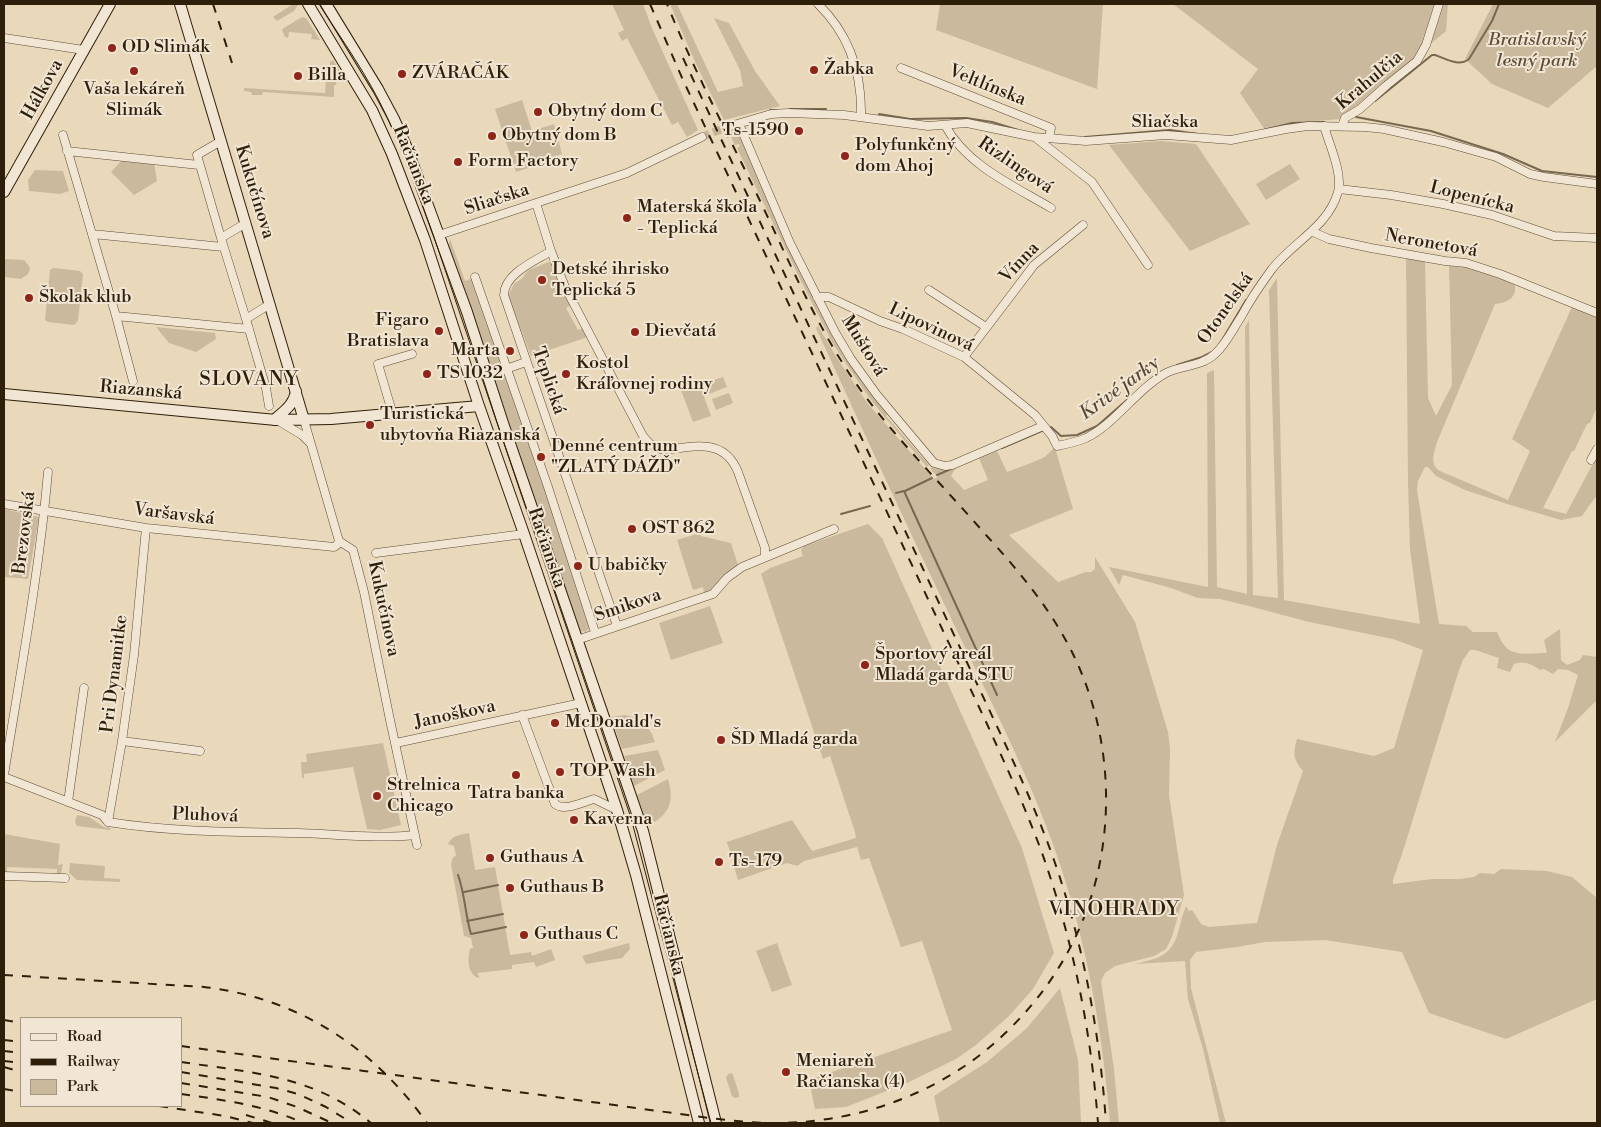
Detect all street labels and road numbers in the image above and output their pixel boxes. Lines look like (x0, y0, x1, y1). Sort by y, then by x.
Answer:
street label: Krahulčia (1332, 47, 1408, 115)
street label: Hálkova (18, 56, 68, 124)
street label: Veltlínska (945, 61, 1029, 111)
street label: Sliačska (1132, 112, 1198, 134)
street label: Račianska (387, 122, 439, 208)
street label: Rizlingová (973, 133, 1057, 199)
street label: Kukučínova (229, 142, 279, 242)
street label: Lopenícka (1427, 177, 1517, 219)
street label: Sliačska (462, 179, 532, 221)
street label: Neronetová (1383, 225, 1479, 263)
street label: Vínna (996, 238, 1044, 288)
street label: Otonelská (1194, 269, 1258, 349)
street label: Lipovinová (885, 299, 977, 357)
street label: Muštová (836, 311, 890, 381)
street label: Teplická (526, 344, 570, 418)
street label: Riazanská (99, 377, 183, 405)
street label: Brezovská (9, 490, 41, 576)
street label: Varšavská (132, 499, 216, 531)
street label: Račianska (522, 505, 570, 591)
street label: Kukučínova (362, 559, 404, 659)
street label: Smikova (592, 585, 664, 627)
street label: Pri Dynamitke (97, 614, 133, 734)
street label: Janoškova (412, 696, 498, 734)
street label: Pluhová (171, 804, 239, 828)
street label: Račianska (647, 892, 689, 978)

